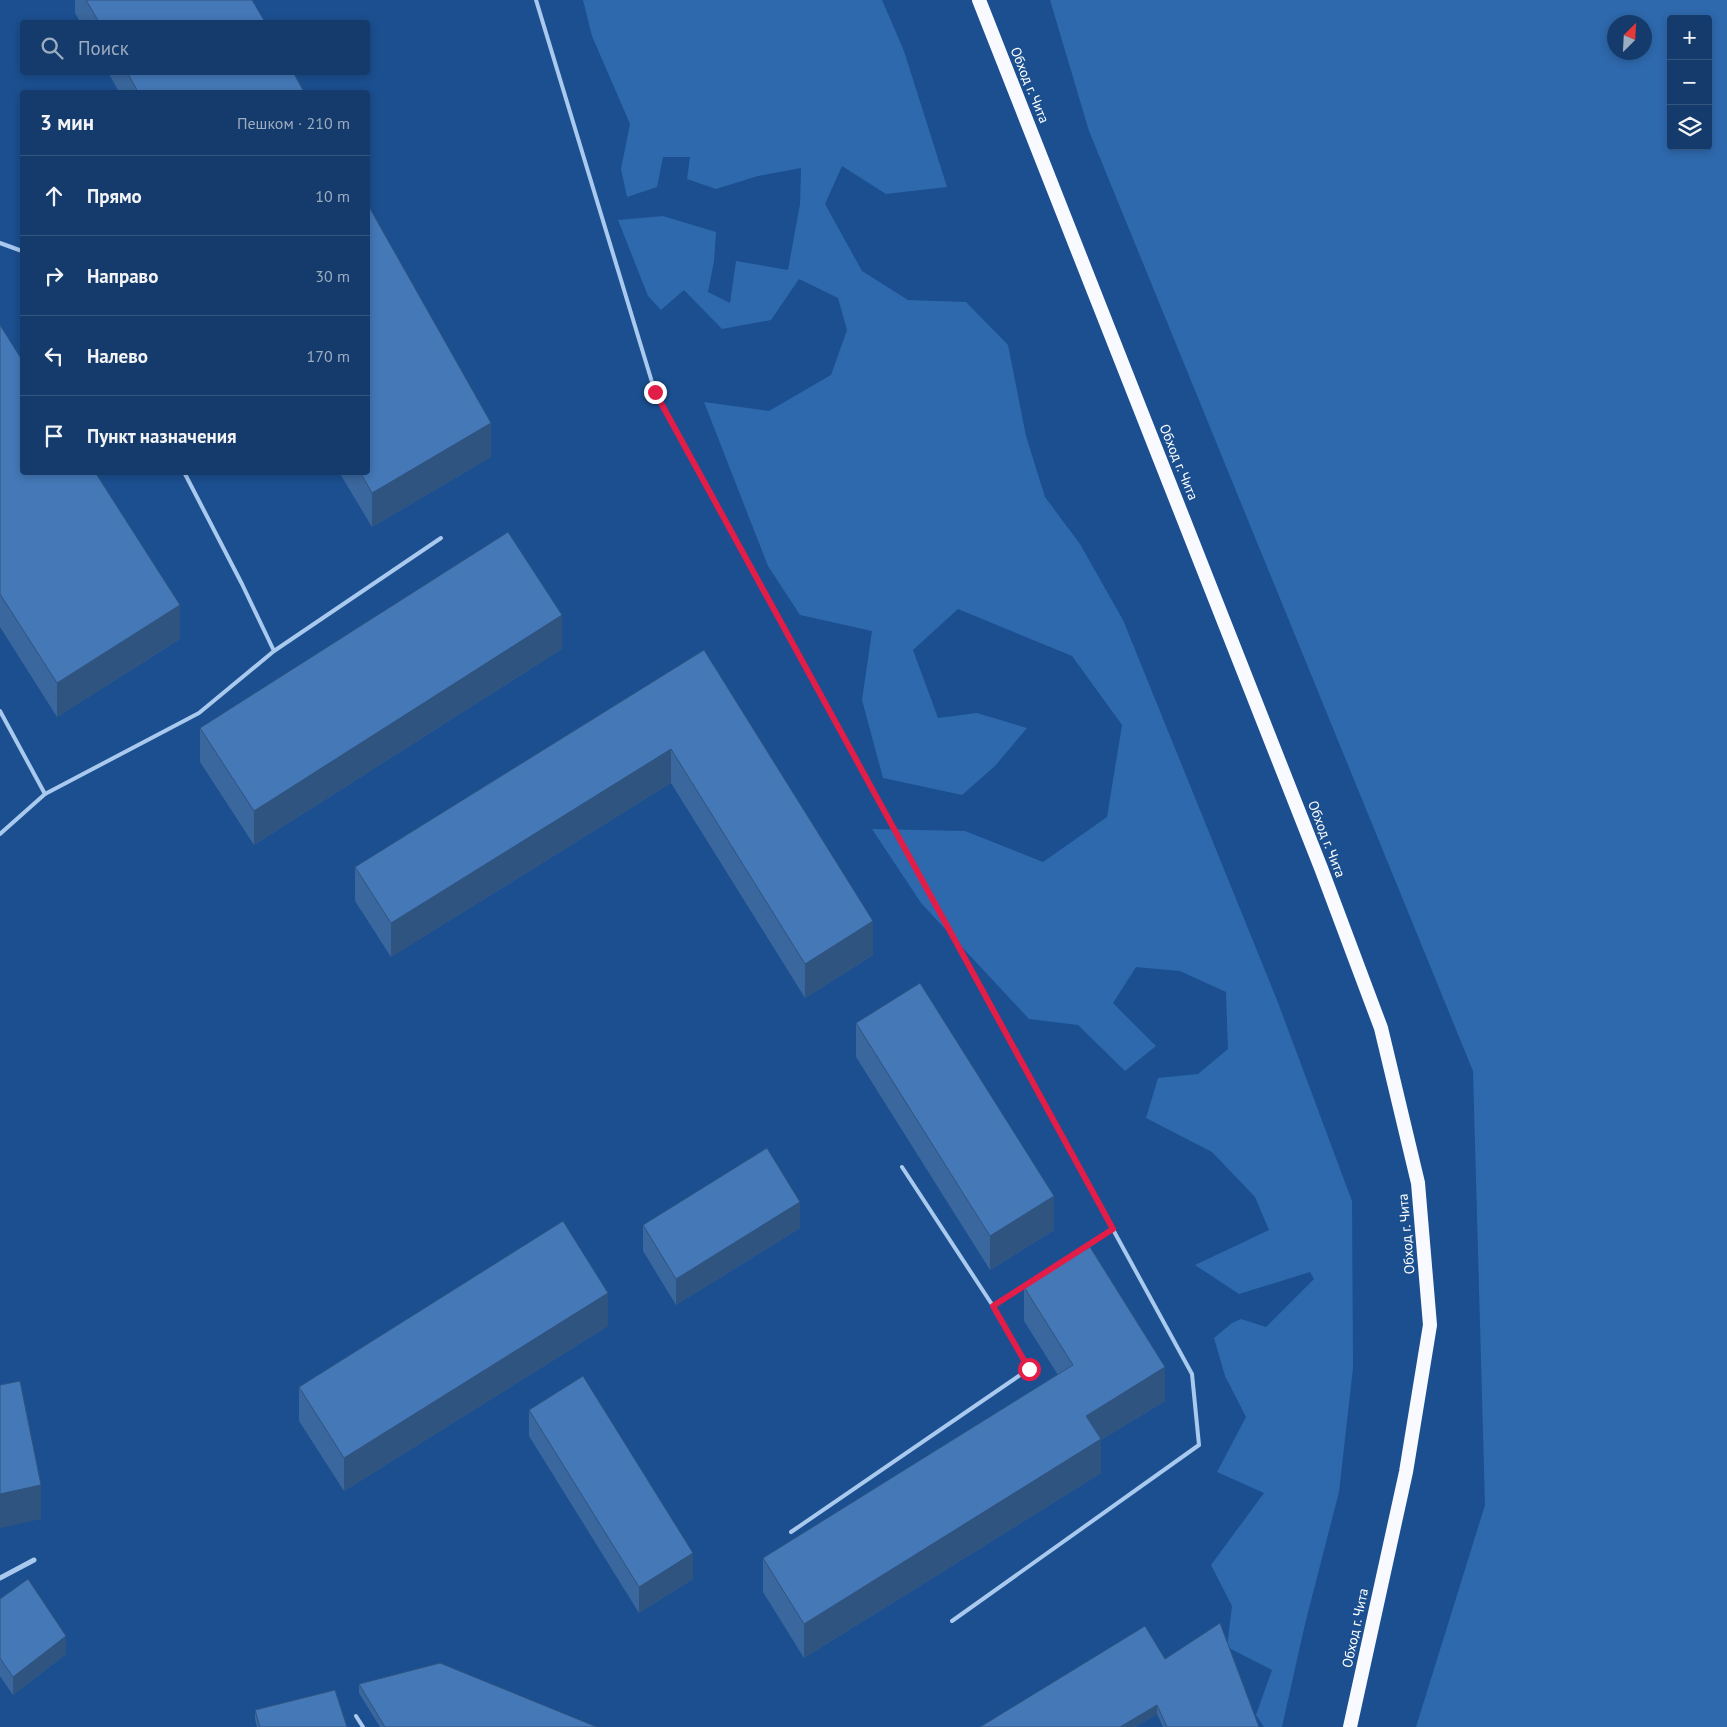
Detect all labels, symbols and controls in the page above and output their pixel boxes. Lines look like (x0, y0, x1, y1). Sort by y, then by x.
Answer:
north arrow (1607, 15, 1652, 60)
map controls (1667, 15, 1712, 150)
button: + (1667, 15, 1712, 60)
search box (20, 20, 370, 75)
icon: search (38, 34, 66, 62)
text: Поиск (78, 36, 129, 60)
street label: Обход г. Чита (1007, 44, 1053, 126)
button: − (1667, 60, 1712, 105)
button: layers (1667, 105, 1712, 150)
text: 3 мин (40, 109, 94, 136)
text: Пешком · 210 m (237, 113, 350, 133)
icon: ahead (40, 182, 68, 210)
text: Прямо (87, 184, 142, 208)
text: 10 m (315, 186, 350, 206)
icon: right (40, 262, 68, 290)
text: Направо (87, 264, 158, 288)
text: 30 m (315, 266, 350, 286)
icon: left (40, 342, 68, 370)
text: Налево (87, 344, 148, 368)
text: 170 m (307, 346, 350, 366)
route end (644, 381, 667, 404)
street label: Обход г. Чита (1156, 421, 1202, 503)
icon: arrive (40, 422, 68, 450)
text: Пункт назначения (87, 424, 237, 448)
street label: Обход г. Чита (1304, 798, 1350, 880)
street label: Обход г. Чита (1394, 1193, 1418, 1275)
route start (1018, 1358, 1041, 1381)
street label: Обход г. Чита (1338, 1587, 1372, 1669)

